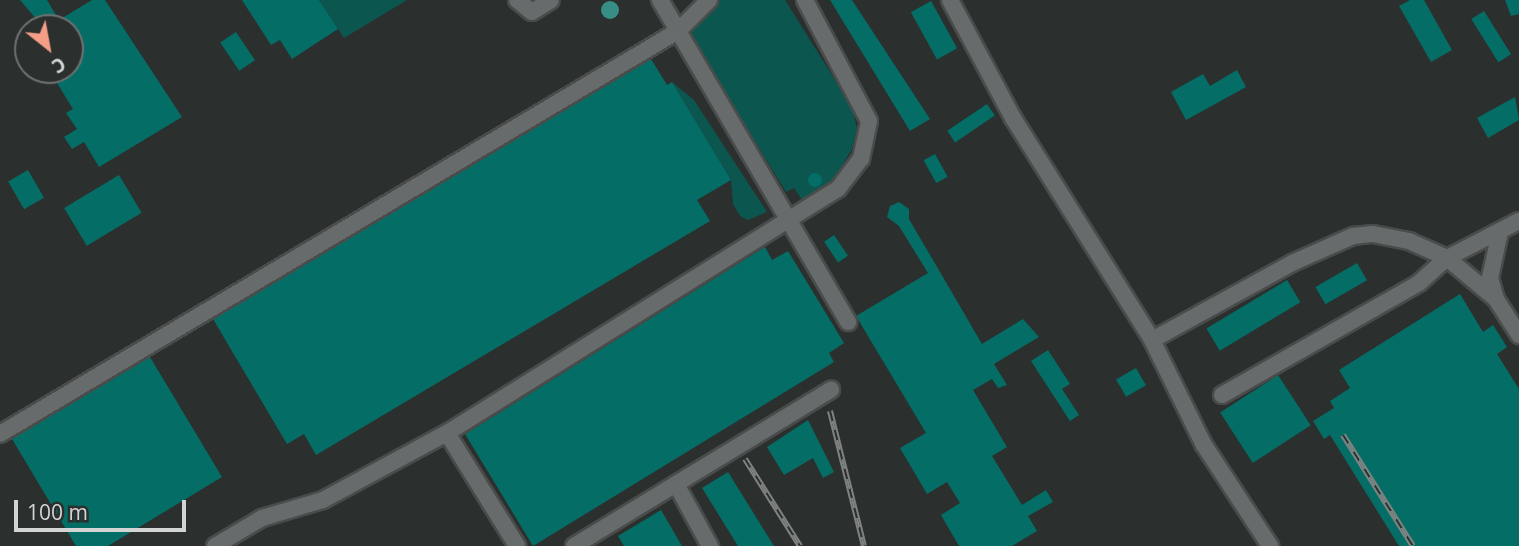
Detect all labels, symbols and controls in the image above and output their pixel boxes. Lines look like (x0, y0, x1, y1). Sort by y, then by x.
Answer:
north arrow (14, 14, 84, 84)
text: С (47, 51, 71, 80)
scale bar (18, 486, 189, 530)
text: 100 m (27, 498, 88, 526)

